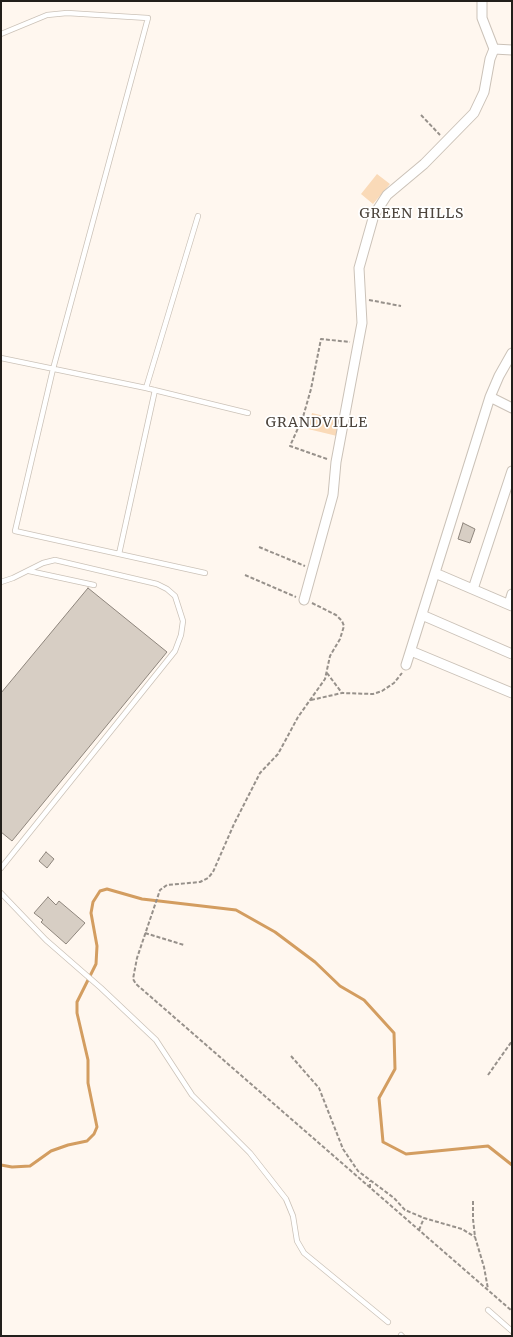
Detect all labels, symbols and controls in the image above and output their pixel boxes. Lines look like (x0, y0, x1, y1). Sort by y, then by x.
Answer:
district label: GREEN HILLS (360, 206, 464, 222)
district label: GRANDVILLE (266, 415, 368, 431)

